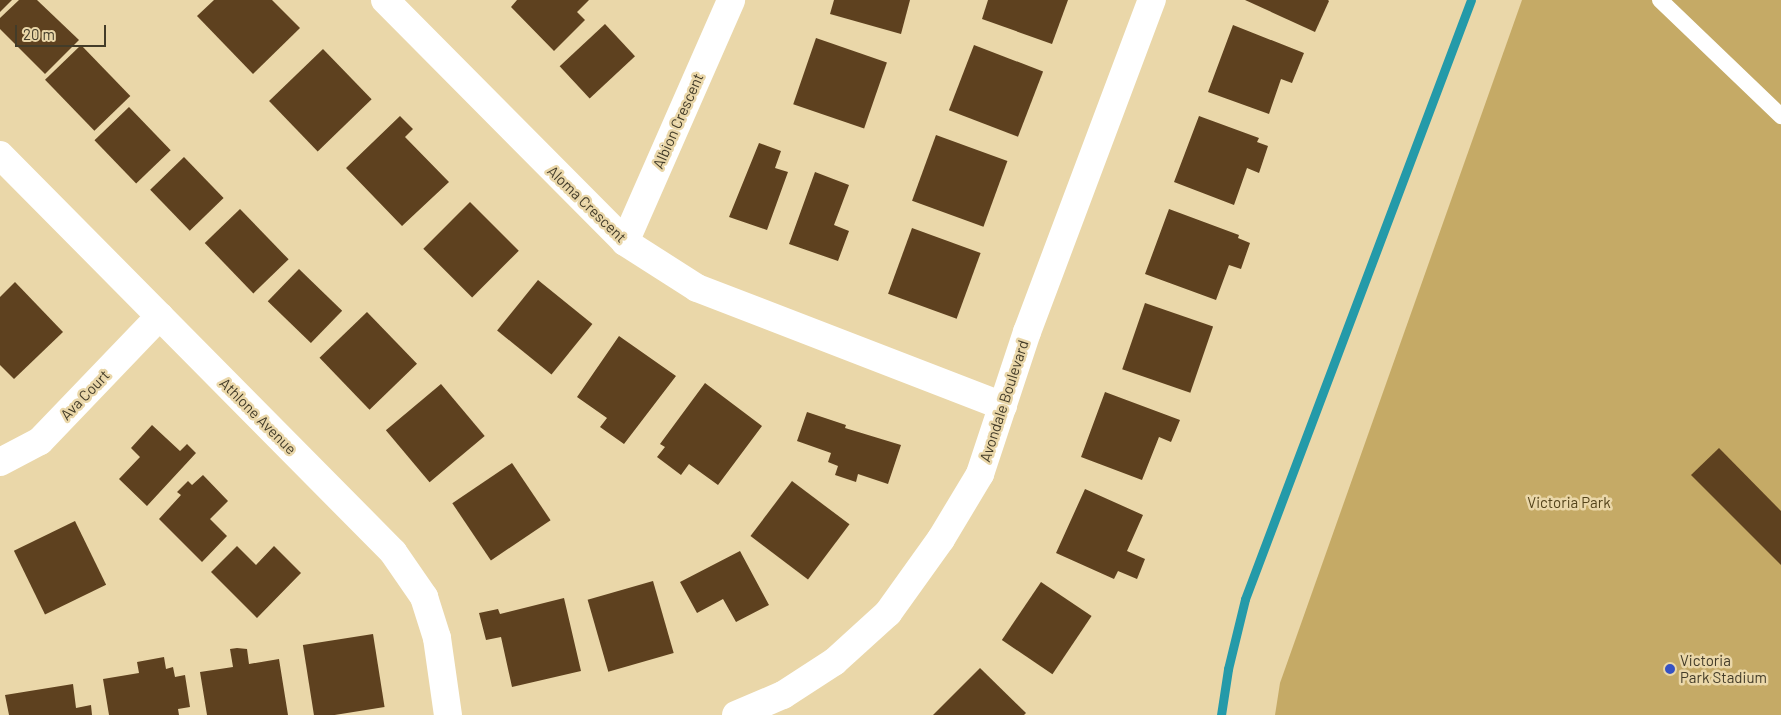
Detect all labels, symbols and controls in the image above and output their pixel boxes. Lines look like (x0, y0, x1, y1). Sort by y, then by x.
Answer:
scale bar (18, 15, 109, 47)
text: 20 m (23, 25, 55, 43)
street label: Albion Crescent (649, 70, 707, 172)
street label: Aloma Crescent (544, 162, 630, 246)
street label: Avondale Boulevard (976, 338, 1032, 464)
street label: Ava Court (57, 366, 113, 424)
street label: Athlone Avenue (216, 374, 300, 458)
park label: Victoria Park (1527, 494, 1611, 512)
place label: Victoria Park Stadium (1680, 651, 1767, 686)
marker: Victoria Park Stadium (1664, 663, 1676, 675)

